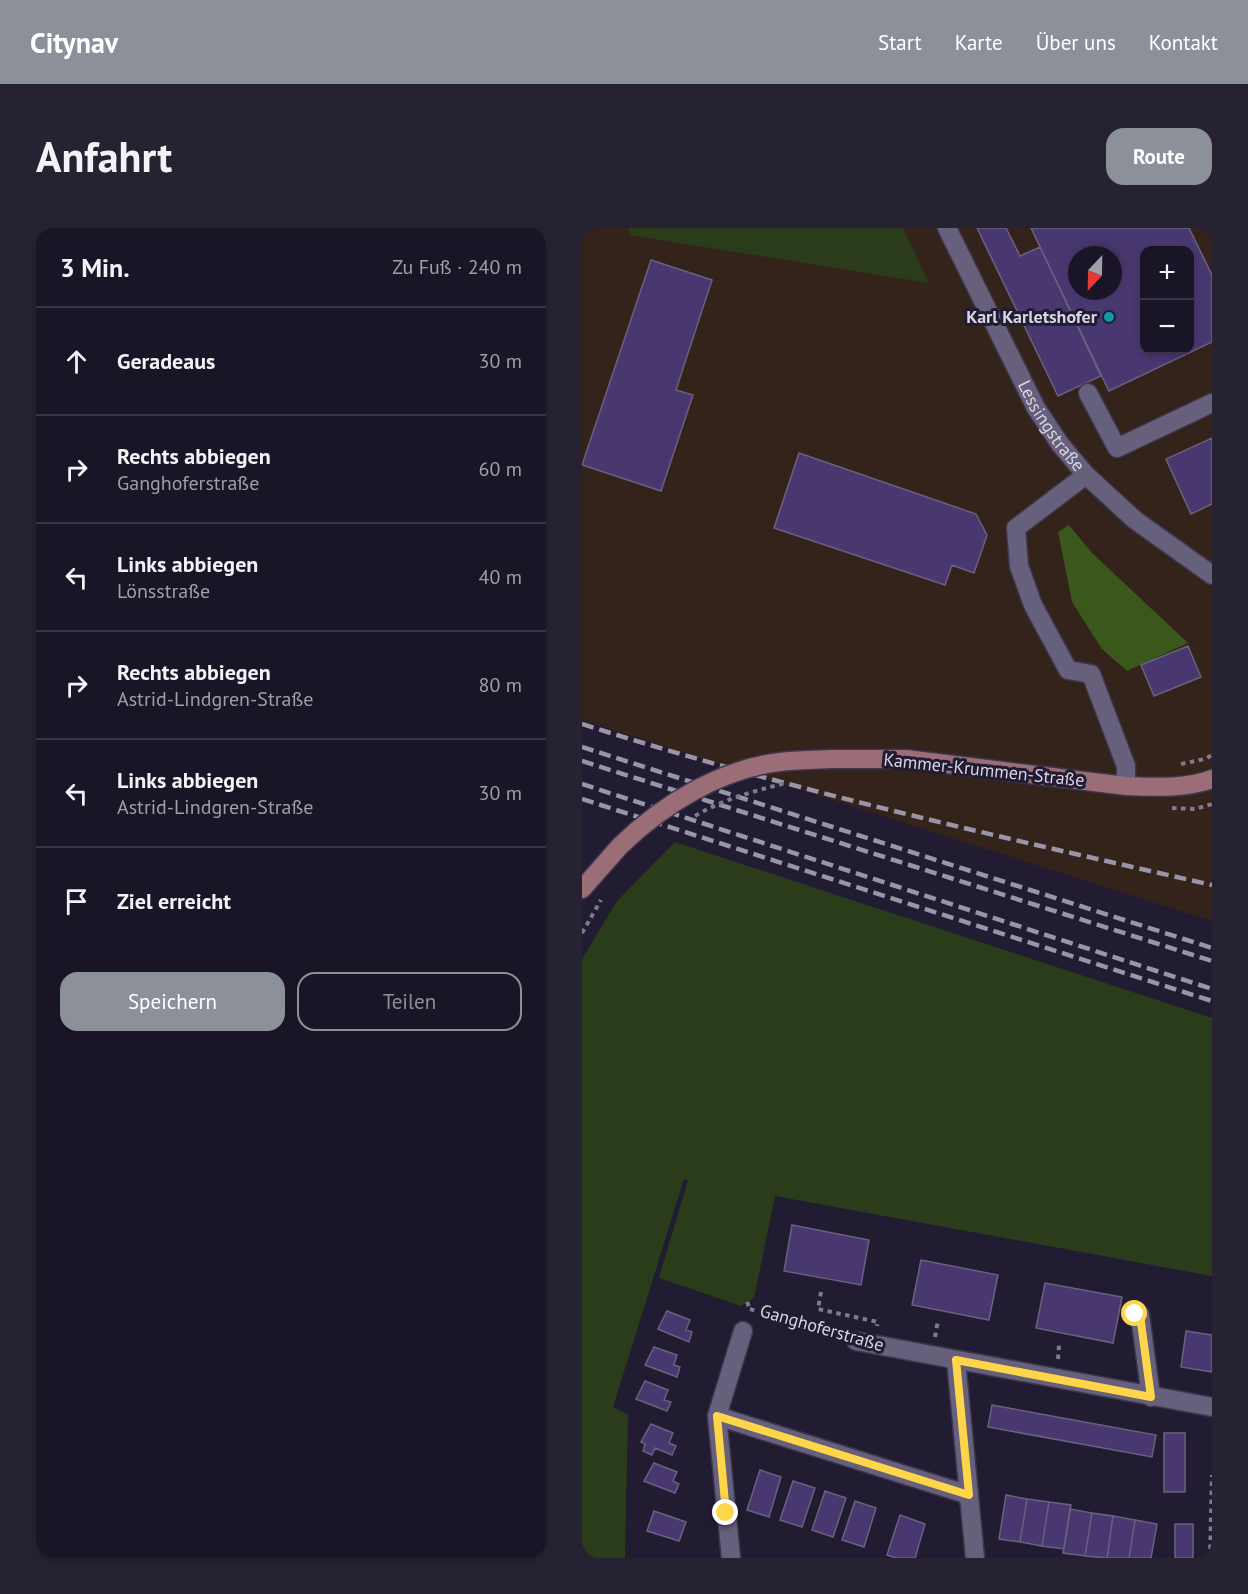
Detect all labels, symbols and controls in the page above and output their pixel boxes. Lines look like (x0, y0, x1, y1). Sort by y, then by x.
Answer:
text: Citynav (30, 24, 118, 61)
text: Start (878, 29, 922, 56)
text: Karte (955, 29, 1003, 56)
text: Über uns (1036, 29, 1116, 56)
text: Kontakt (1149, 29, 1218, 56)
button: Route (1106, 128, 1212, 185)
text: Anfahrt (36, 129, 172, 184)
north arrow (1068, 246, 1122, 300)
map controls (1140, 246, 1194, 354)
button: + (1140, 246, 1194, 300)
text: 3 Min. (60, 251, 130, 284)
text: Zu Fuß · 240 m (392, 254, 522, 280)
button: − (1140, 300, 1194, 354)
place label: Karl Karletshofer (966, 305, 1098, 328)
marker: Karl Karletshofer (1102, 310, 1116, 324)
icon: ahead (60, 345, 93, 378)
text: Geradeaus (117, 347, 215, 375)
text: 30 m (479, 348, 522, 374)
street label: Lessingstraße (1013, 376, 1090, 476)
text: Rechts abbiegen (117, 442, 271, 470)
icon: right (60, 453, 93, 486)
text: 60 m (479, 456, 522, 482)
text: Ganghoferstraße (117, 470, 259, 496)
text: Links abbiegen (117, 550, 258, 578)
icon: left (60, 561, 93, 594)
text: 40 m (479, 564, 522, 590)
text: Lönsstraße (117, 578, 210, 604)
text: Rechts abbiegen (117, 658, 271, 686)
icon: right (60, 669, 93, 702)
text: 80 m (479, 672, 522, 698)
text: Astrid-Lindgren-Straße (117, 686, 313, 712)
street label: Kammer-Krummen-Straße (882, 748, 1086, 791)
text: Links abbiegen (117, 766, 258, 794)
icon: left (60, 777, 93, 810)
text: 30 m (479, 780, 522, 806)
text: Astrid-Lindgren-Straße (117, 794, 313, 820)
icon: arrive (60, 885, 93, 918)
text: Ziel erreicht (117, 887, 231, 915)
button: Speichern (60, 972, 285, 1031)
button: Teilen (297, 972, 522, 1031)
street label: Ganghoferstraße (757, 1299, 887, 1356)
route start (1121, 1300, 1147, 1326)
route end (712, 1499, 738, 1525)

